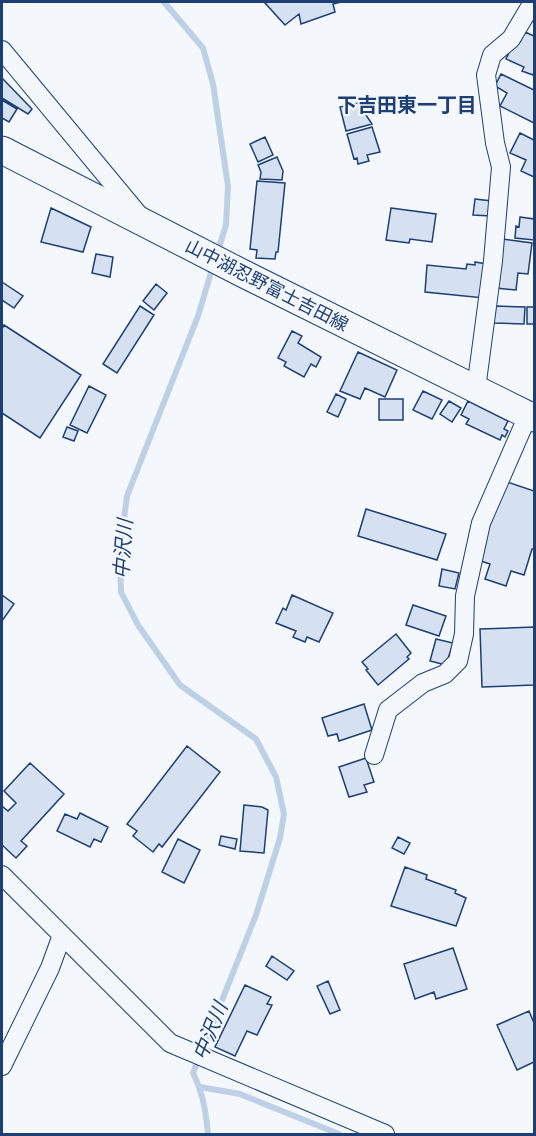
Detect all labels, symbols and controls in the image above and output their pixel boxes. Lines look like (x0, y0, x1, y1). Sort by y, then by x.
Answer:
district label: 下吉田東一丁目 (337, 92, 477, 118)
street label: 山中湖忍野富士吉田線 (182, 234, 352, 336)
water label: 中沢川 (108, 516, 138, 580)
water label: 中沢川 (187, 996, 234, 1064)

